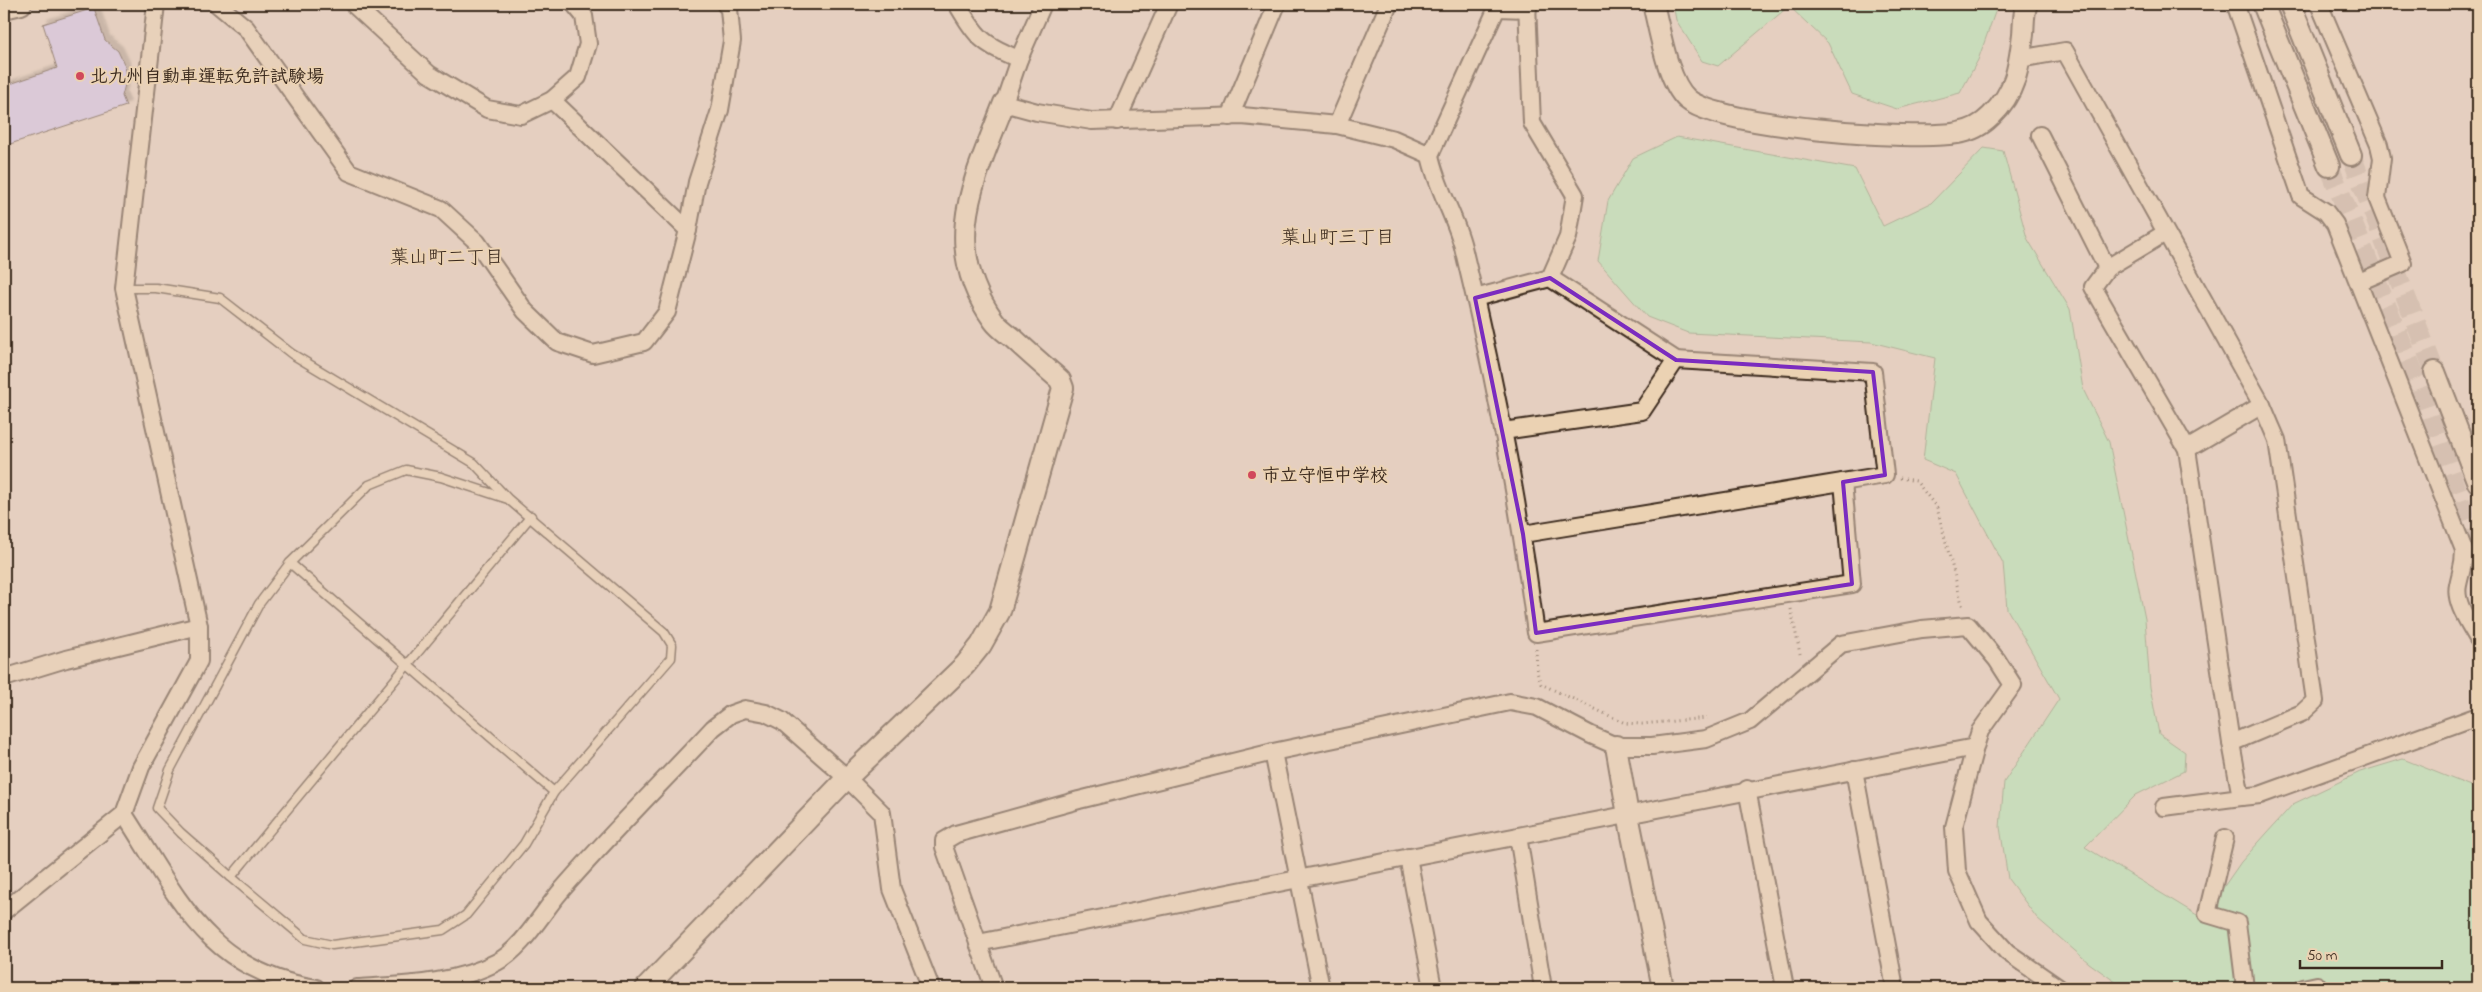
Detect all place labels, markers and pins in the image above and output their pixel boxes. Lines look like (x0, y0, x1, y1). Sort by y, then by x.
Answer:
place label: 北九州自動車運転免許試験場 (90, 65, 324, 91)
marker: 北九州自動車運転免許試験場 (74, 70, 86, 82)
place label: 市立守恒中学校 (1262, 464, 1388, 490)
marker: 市立守恒中学校 (1246, 469, 1258, 481)

